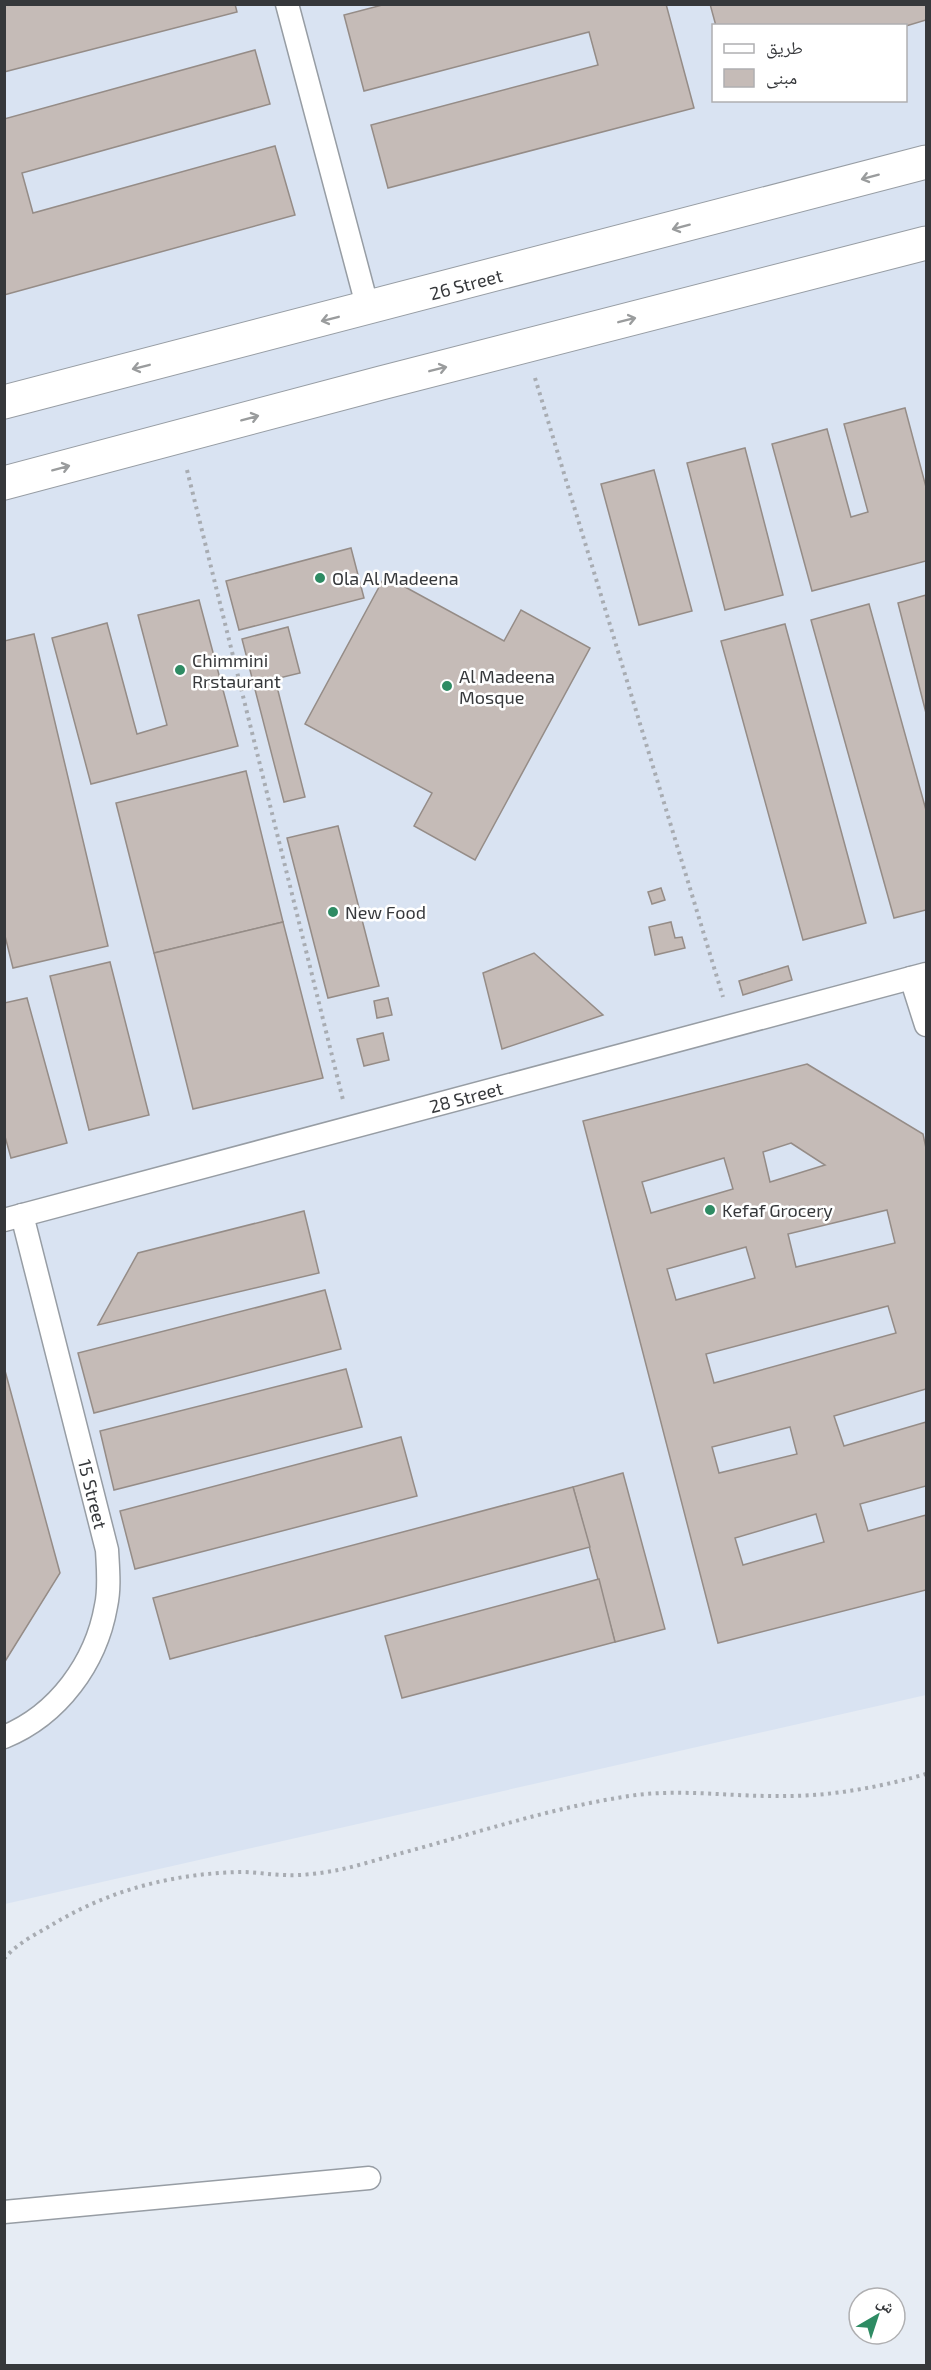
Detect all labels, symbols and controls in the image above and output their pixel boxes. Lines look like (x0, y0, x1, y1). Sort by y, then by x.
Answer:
legend (712, 24, 907, 102)
text: طريق (766, 36, 803, 59)
text: مبنى (766, 66, 797, 89)
one-way arrow (861, 172, 880, 183)
one-way arrow (672, 221, 691, 233)
street label: 26 Street (427, 264, 505, 304)
one-way arrow (321, 313, 340, 325)
one-way arrow (617, 314, 636, 325)
one-way arrow (132, 362, 151, 373)
one-way arrow (428, 362, 447, 374)
one-way arrow (240, 412, 259, 423)
one-way arrow (51, 462, 70, 473)
place label: Ola Al Madeena (332, 567, 459, 589)
marker: Ola Al Madeena (313, 571, 327, 585)
place label: Chimmini Rrstaurant (192, 649, 281, 692)
marker: Chimmini Rrstaurant (173, 663, 187, 677)
place label: Al Madeena Mosque (459, 665, 555, 708)
marker: Al Madeena Mosque (440, 679, 454, 693)
place label: New Food (345, 901, 426, 923)
marker: New Food (326, 905, 340, 919)
street label: 28 Street (427, 1077, 505, 1117)
place label: Kefaf Grocery (722, 1199, 833, 1221)
marker: Kefaf Grocery (703, 1203, 717, 1217)
street label: 15 Street (74, 1457, 112, 1531)
north arrow (847, 2286, 907, 2346)
text: ش (874, 2291, 899, 2317)

